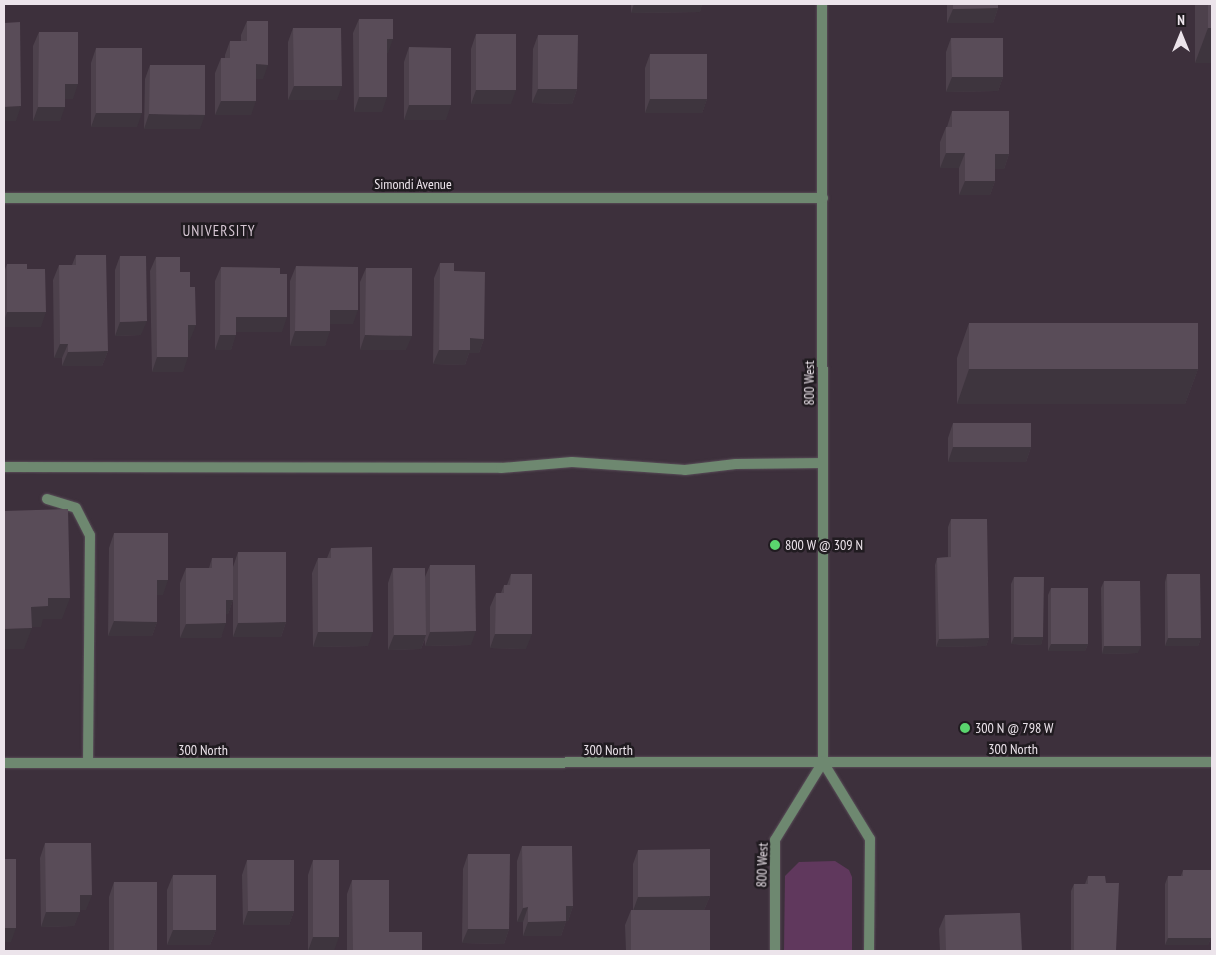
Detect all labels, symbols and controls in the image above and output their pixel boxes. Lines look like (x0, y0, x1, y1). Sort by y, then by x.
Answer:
north arrow (1156, 10, 1206, 60)
text: N (1177, 11, 1185, 29)
street label: Simondi Avenue (374, 176, 452, 192)
district label: UNIVERSITY (181, 222, 257, 240)
street label: 800 West (801, 360, 817, 406)
place label: 800 W @ 309 N (785, 537, 864, 553)
marker: 800 W @ 309 N (769, 539, 781, 551)
place label: 300 N @ 798 W (975, 720, 1054, 736)
marker: 300 N @ 798 W (959, 722, 971, 734)
street label: 300 North (988, 741, 1038, 757)
street label: 300 North (178, 742, 228, 758)
street label: 300 North (583, 742, 633, 758)
street label: 800 West (753, 842, 771, 888)

